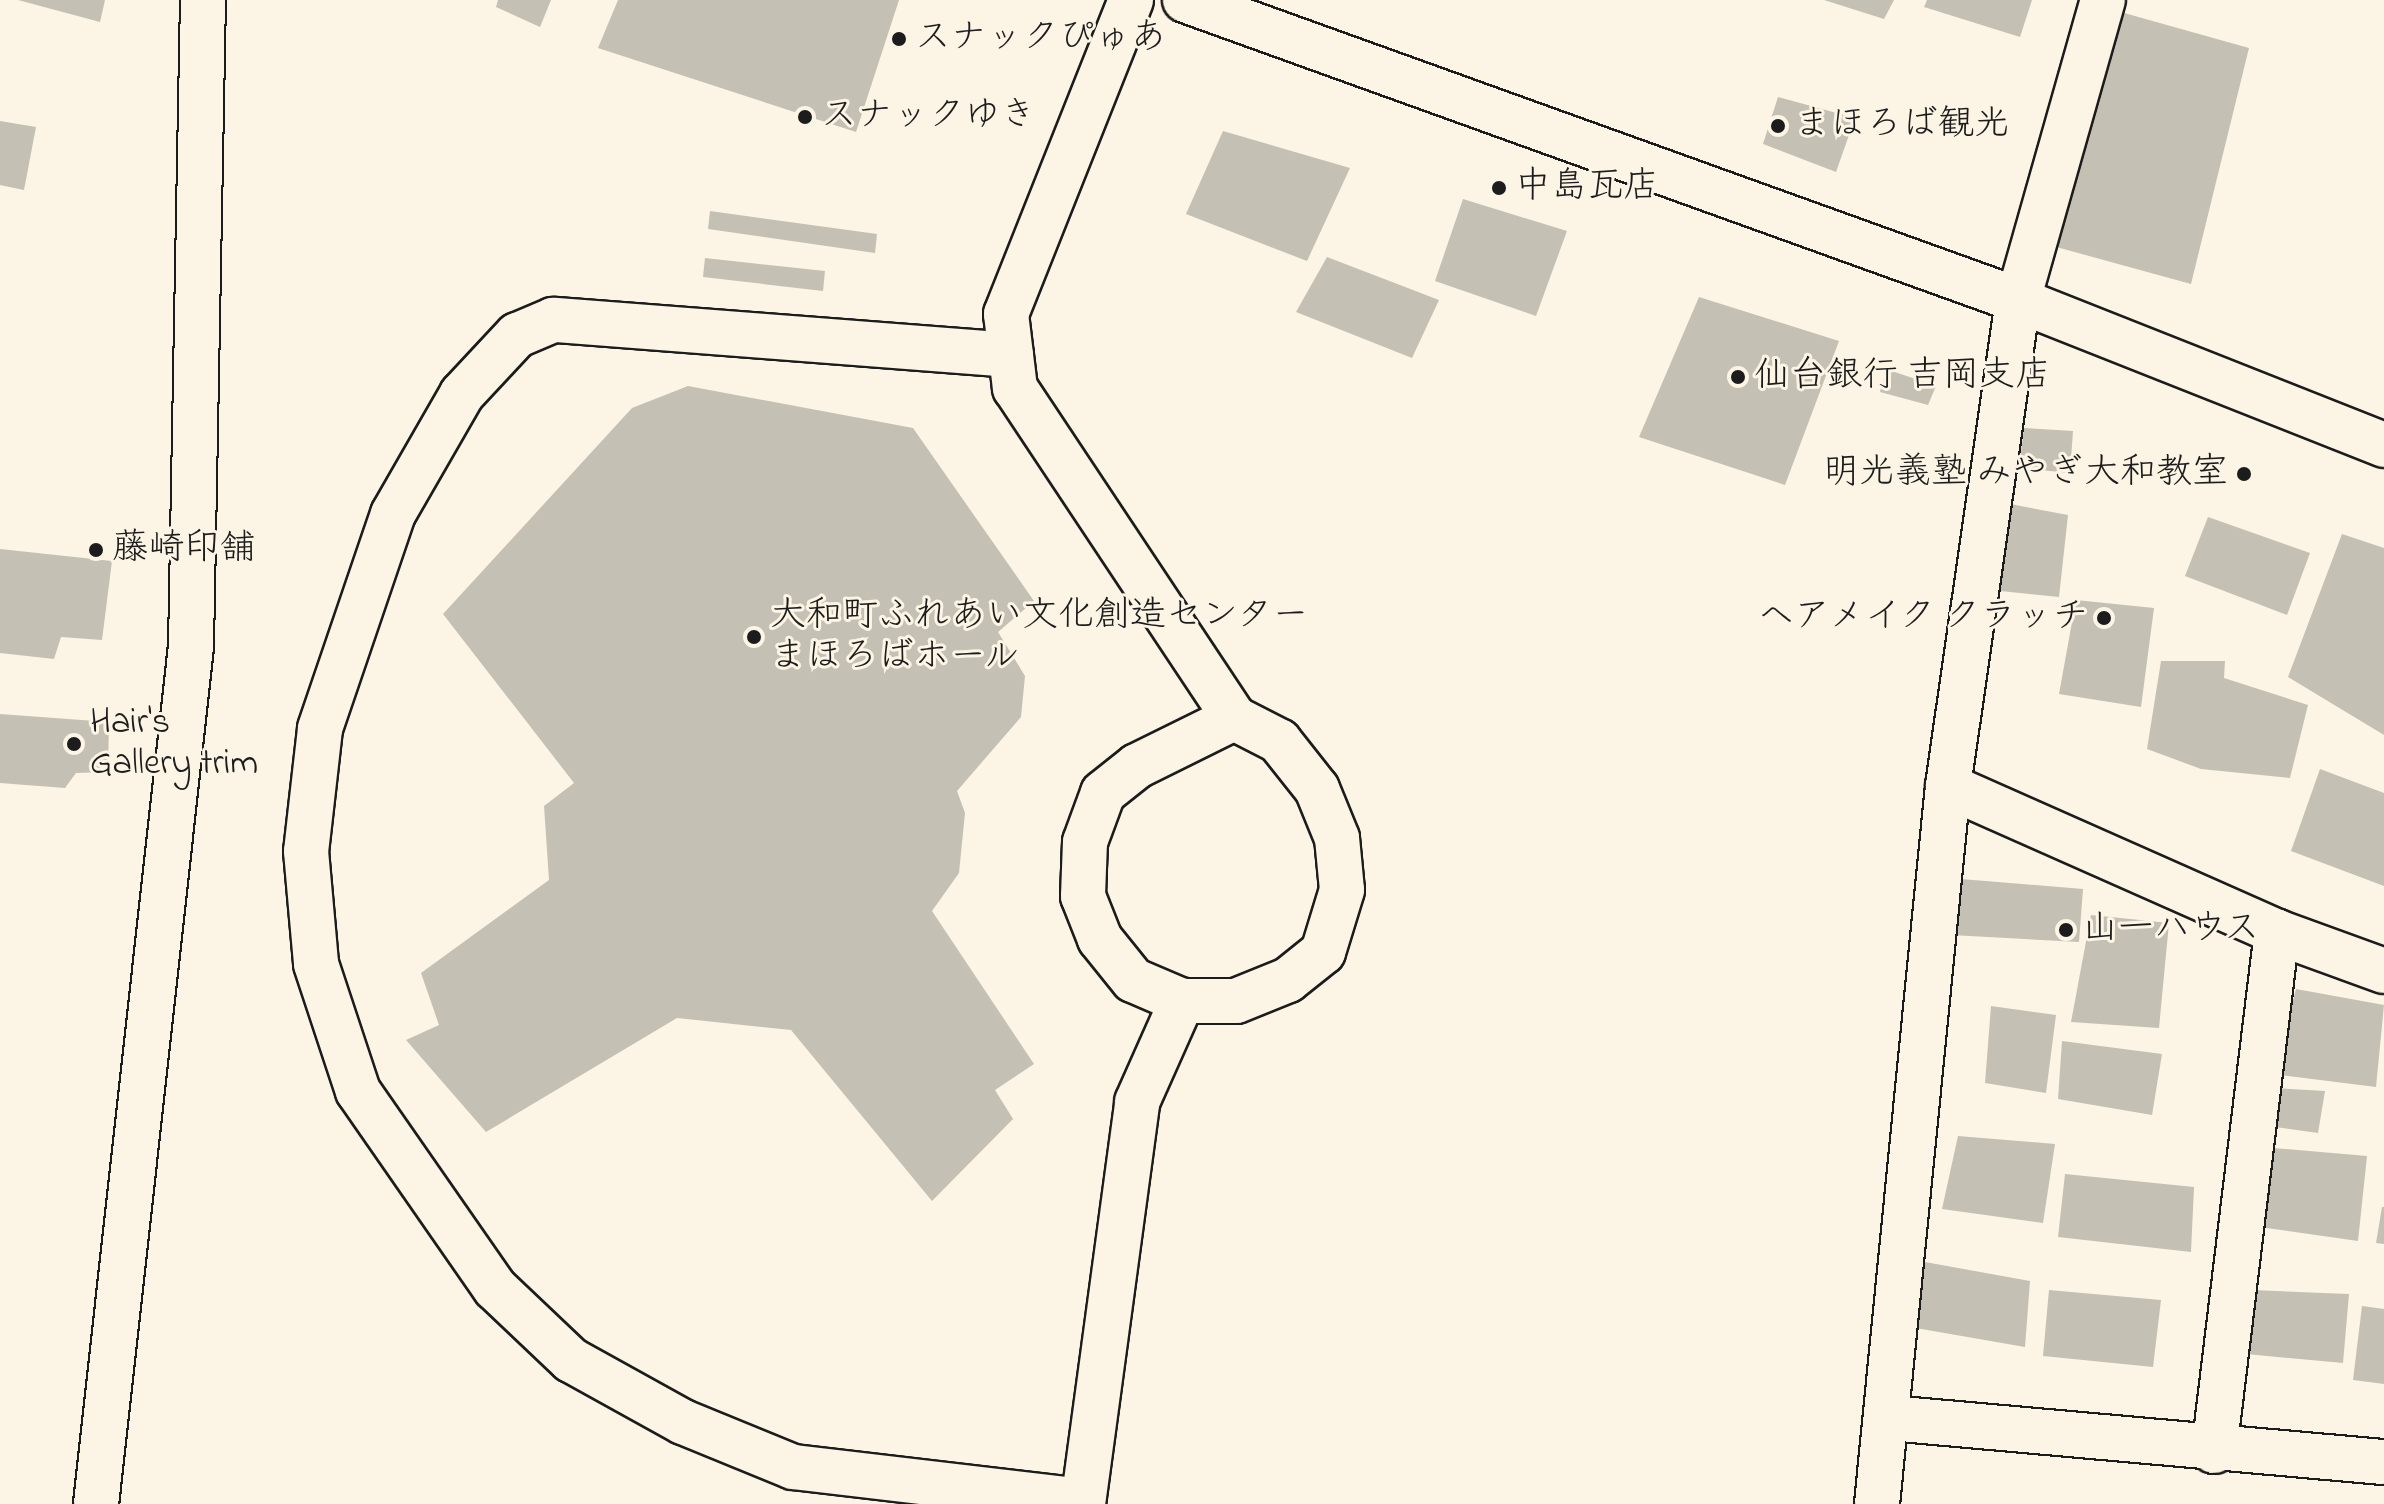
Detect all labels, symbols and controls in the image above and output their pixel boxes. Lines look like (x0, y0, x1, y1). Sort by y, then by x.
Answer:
place label: スナックぴゅあ (915, 17, 1167, 61)
marker: スナックぴゅあ (890, 30, 908, 48)
place label: スナックゆき (821, 95, 1037, 139)
place label: まほろば観光 (1794, 104, 2010, 148)
marker: スナックゆき (796, 108, 814, 126)
marker: まほろば観光 (1769, 117, 1787, 135)
place label: 中島瓦店 (1515, 166, 1659, 210)
marker: 中島瓦店 (1490, 179, 1508, 197)
place label: 仙台銀行 吉岡支店 (1754, 355, 2051, 399)
marker: 仙台銀行 吉岡支店 (1729, 368, 1747, 386)
place label: 明光義塾 みやぎ大和教室 (1823, 452, 2228, 496)
marker: 明光義塾 みやぎ大和教室 (2235, 465, 2253, 483)
place label: 藤崎印舗 (112, 528, 256, 572)
marker: 藤崎印舗 (87, 541, 105, 559)
place label: 大和町ふれあい文化創造センター まほろばホール (770, 594, 1310, 679)
place label: ヘアメイク クラッチ (1755, 596, 2088, 640)
marker: ヘアメイク クラッチ (2095, 609, 2113, 627)
marker: 大和町ふれあい文化創造センター まほろばホール (745, 628, 763, 646)
place label: Hair's Gallery trim (90, 701, 258, 786)
marker: Hair's Gallery trim (65, 735, 83, 753)
place label: 山一ハウス (2082, 908, 2262, 952)
marker: 山一ハウス (2057, 921, 2075, 939)

